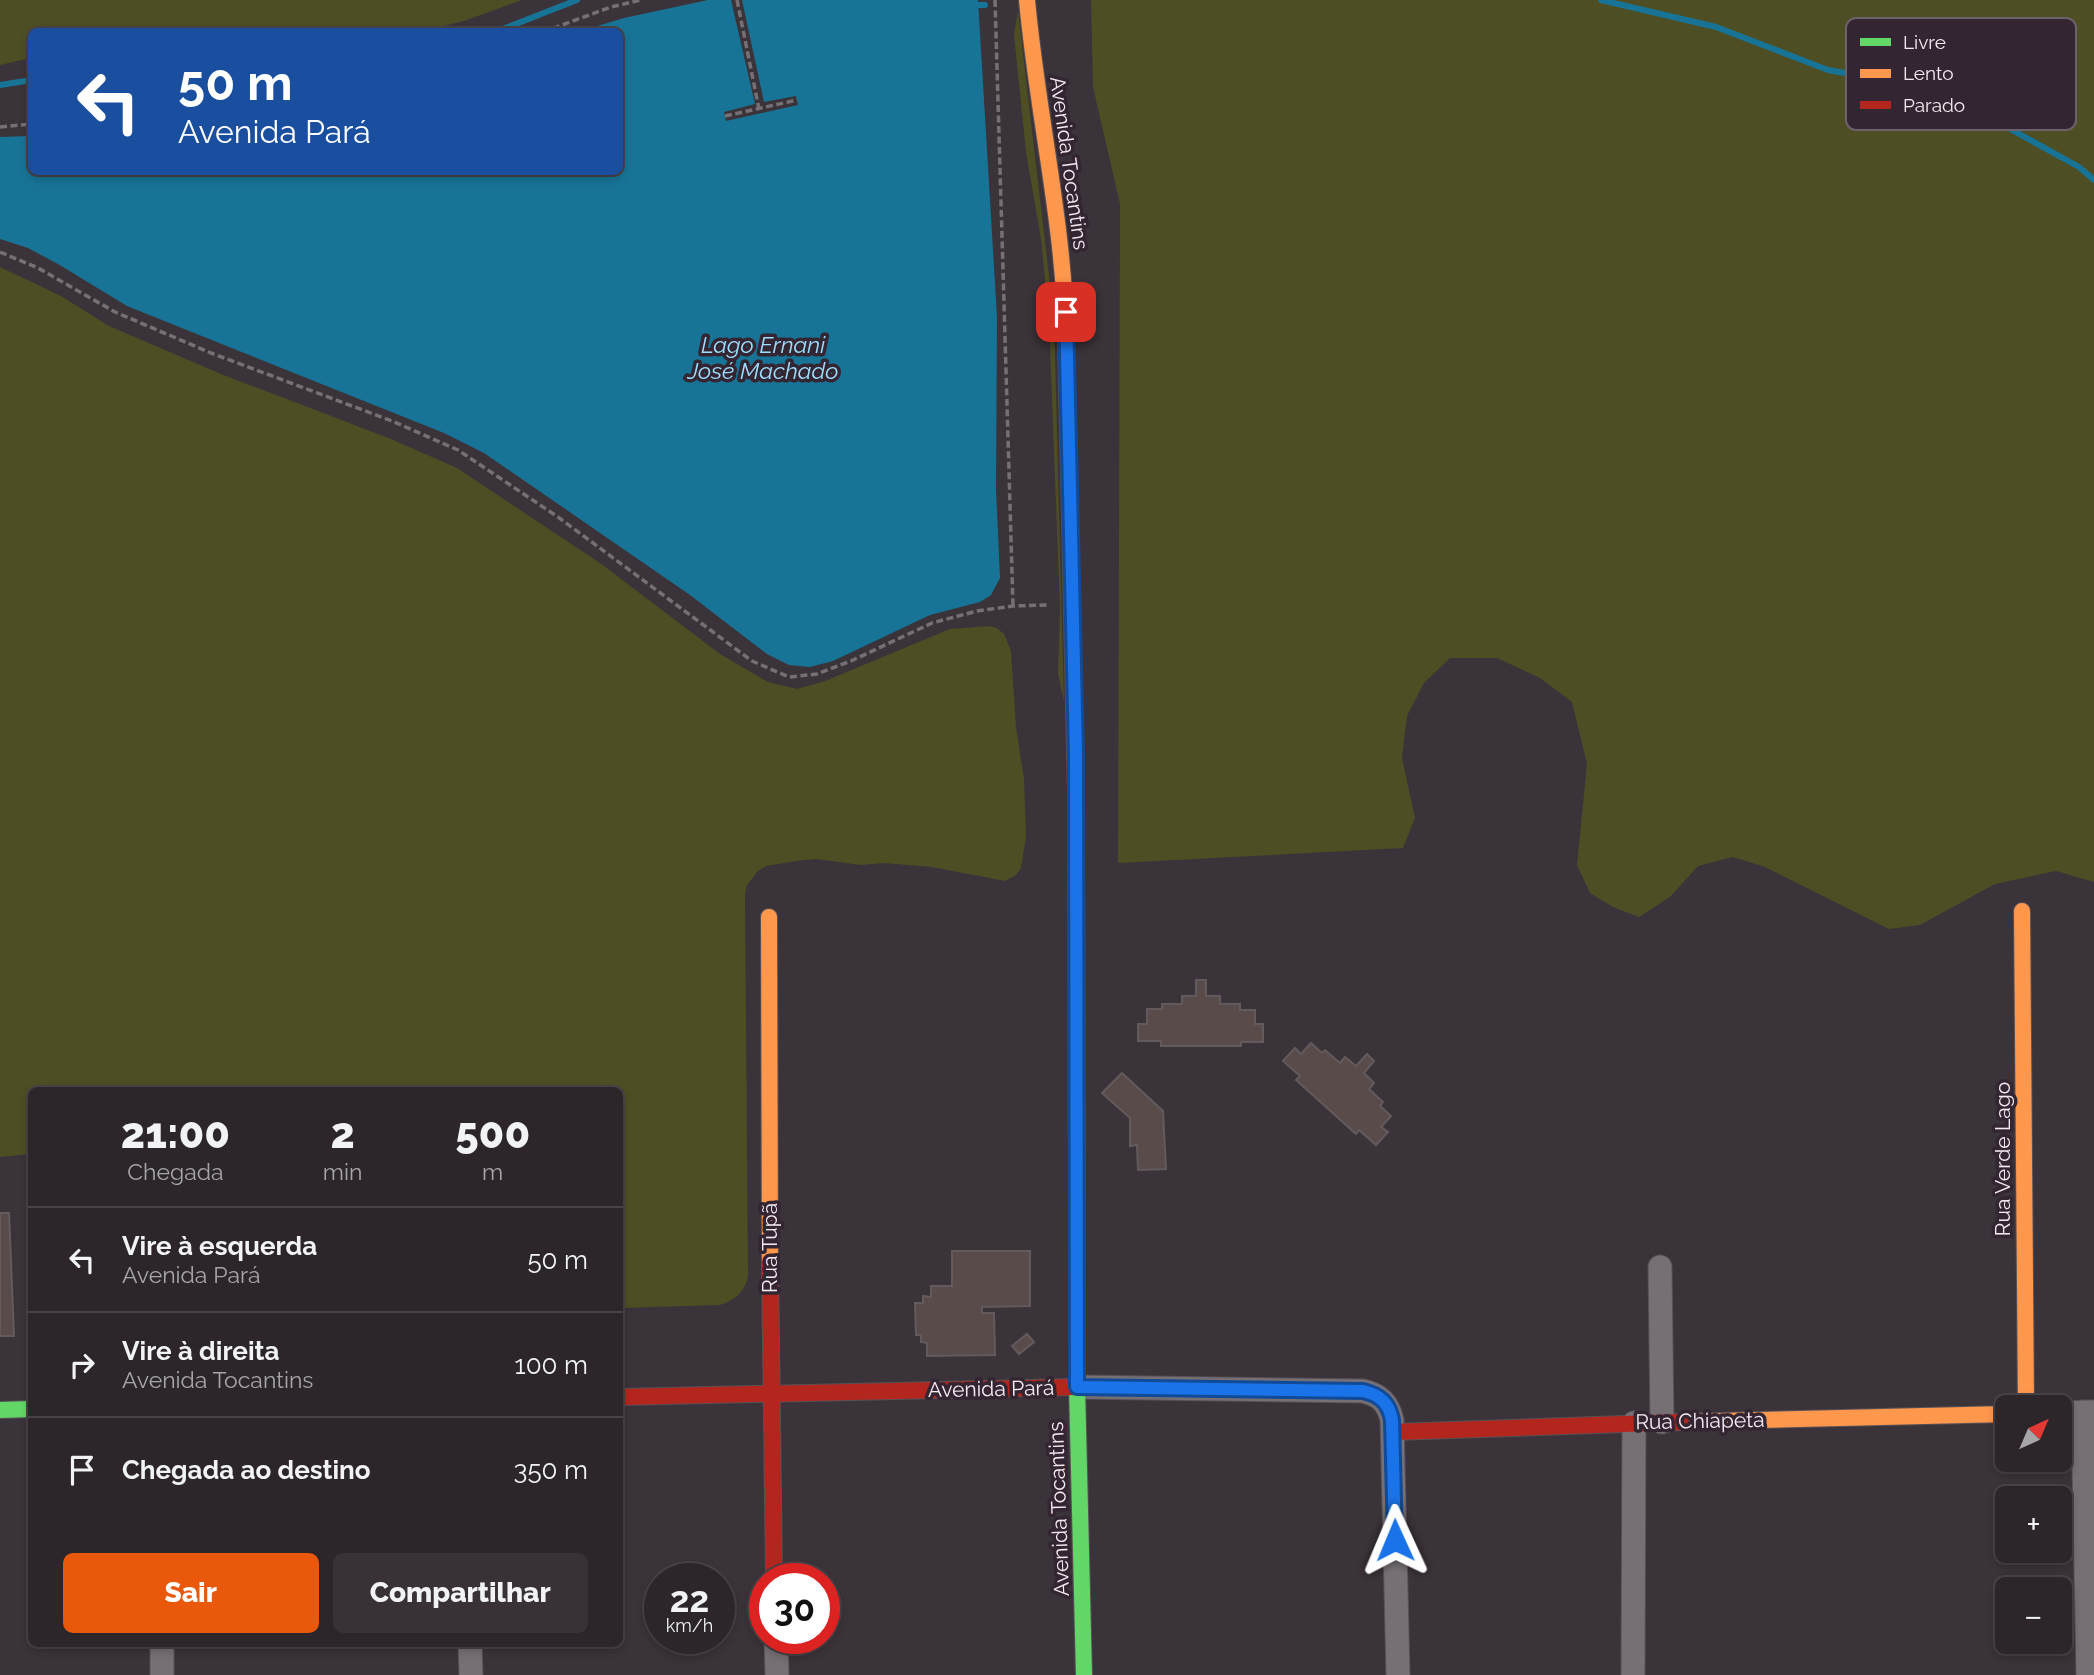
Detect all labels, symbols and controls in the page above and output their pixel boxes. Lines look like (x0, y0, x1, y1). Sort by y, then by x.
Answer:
legend (1846, 18, 2076, 130)
text: Livre (1903, 31, 1946, 53)
text: 50 m (178, 54, 293, 111)
icon: left (63, 56, 154, 147)
text: Lento (1903, 62, 1954, 84)
street label: Avenida Tocantins (1045, 75, 1094, 251)
text: Parado (1903, 94, 1965, 116)
text: Avenida Pará (178, 113, 371, 150)
pin (1036, 282, 1096, 342)
icon: arrive (1047, 293, 1085, 331)
water label: Lago Ernani José Machado (686, 331, 839, 384)
street label: Rua Verde Lago (1990, 1082, 2015, 1236)
text: 21:00 (121, 1109, 230, 1158)
text: 2 (330, 1109, 355, 1158)
text: 500 (455, 1109, 530, 1158)
text: Chegada (127, 1158, 224, 1185)
text: min (323, 1158, 362, 1185)
text: m (482, 1158, 503, 1185)
street label: Rua Tupã (757, 1203, 782, 1293)
text: Vire à esquerda (122, 1231, 317, 1261)
icon: left (63, 1241, 101, 1279)
text: 50 m (527, 1245, 588, 1275)
text: Avenida Pará (122, 1261, 261, 1288)
text: Vire à direita (122, 1336, 279, 1366)
icon: right (63, 1346, 101, 1384)
text: 100 m (515, 1350, 588, 1380)
text: Avenida Tocantins (122, 1366, 313, 1393)
street label: Avenida Pará (928, 1375, 1054, 1402)
north arrow (1995, 1395, 2072, 1472)
map controls (1995, 1395, 2072, 1654)
street label: Rua Chiapeta (1635, 1407, 1765, 1434)
street label: Avenida Tocantins (1043, 1421, 1074, 1597)
icon: arrive (63, 1451, 101, 1489)
text: Chegada ao destino (122, 1455, 371, 1485)
text: 350 m (514, 1455, 588, 1485)
button: + (1995, 1486, 2072, 1563)
position arrow (1358, 1503, 1432, 1577)
button: Sair (63, 1553, 319, 1633)
button: Compartilhar (333, 1553, 588, 1633)
speed limit sign: 30 (749, 1563, 840, 1654)
button: − (1995, 1577, 2072, 1654)
text: 22 (670, 1579, 709, 1620)
text: km/h (666, 1615, 713, 1636)

